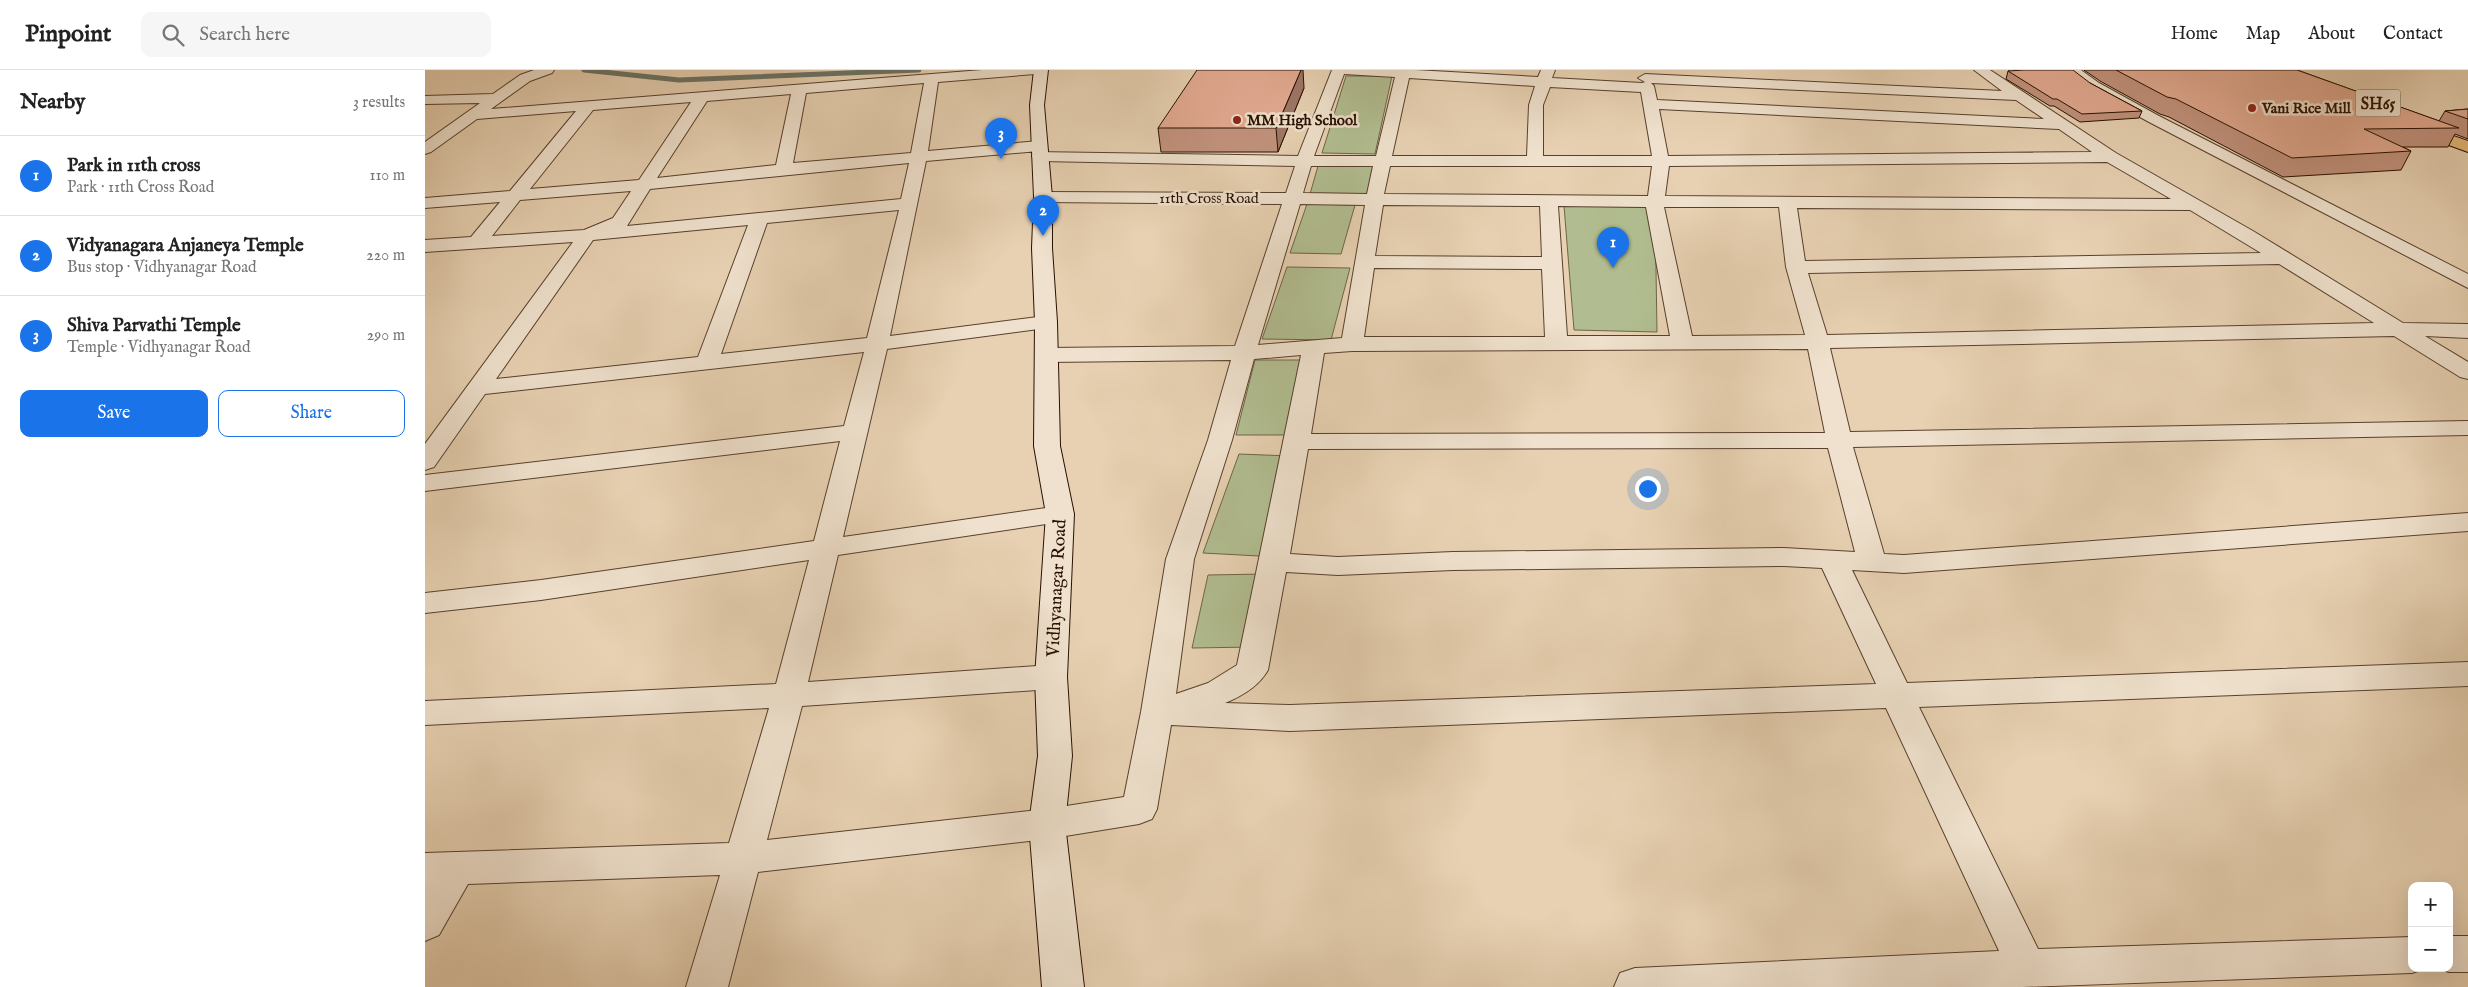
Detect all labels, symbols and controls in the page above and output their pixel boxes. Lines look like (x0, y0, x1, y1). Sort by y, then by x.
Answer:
search box (141, 12, 491, 57)
text: Pinpoint (25, 19, 111, 50)
icon: search (159, 21, 187, 49)
text: Search here (199, 23, 290, 47)
text: Home (2171, 23, 2218, 46)
text: Map (2246, 23, 2280, 46)
text: About (2308, 23, 2355, 46)
text: Contact (2383, 23, 2443, 46)
text: Nearby (20, 89, 85, 116)
road number: SH65 (2355, 89, 2401, 116)
text: 3 results (353, 93, 405, 113)
place label: Vani Rice Mill (2261, 99, 2352, 118)
marker: Vani Rice Mill (2246, 102, 2258, 114)
place label: MM High School (1247, 111, 1358, 130)
marker: MM High School (1231, 114, 1243, 126)
pin: 3 (985, 118, 1017, 159)
text: Park in 11th cross (67, 154, 200, 178)
text: 1 (33, 166, 39, 186)
text: 110 m (369, 166, 405, 186)
text: Park · 11th Cross Road (67, 178, 214, 198)
street label: 11th Cross Road (1159, 189, 1260, 208)
pin: 2 (1027, 195, 1059, 236)
pin: 1 (1597, 227, 1629, 268)
text: Vidyanagara Anjaneya Temple (67, 234, 304, 258)
text: 2 (32, 246, 40, 266)
text: 220 m (366, 246, 405, 266)
text: Bus stop · Vidhyanagar Road (67, 258, 257, 278)
text: Shiva Parvathi Temple (67, 314, 241, 338)
text: 3 (33, 326, 39, 346)
text: 290 m (367, 326, 405, 346)
text: Temple · Vidhyanagar Road (67, 338, 250, 358)
button: Save (20, 390, 208, 437)
button: Share (218, 390, 405, 437)
your location (1635, 476, 1661, 502)
street label: Vidhyanagar Road (1042, 518, 1073, 659)
map controls (2408, 882, 2453, 972)
button: + (2408, 882, 2453, 927)
button: − (2408, 927, 2453, 972)

